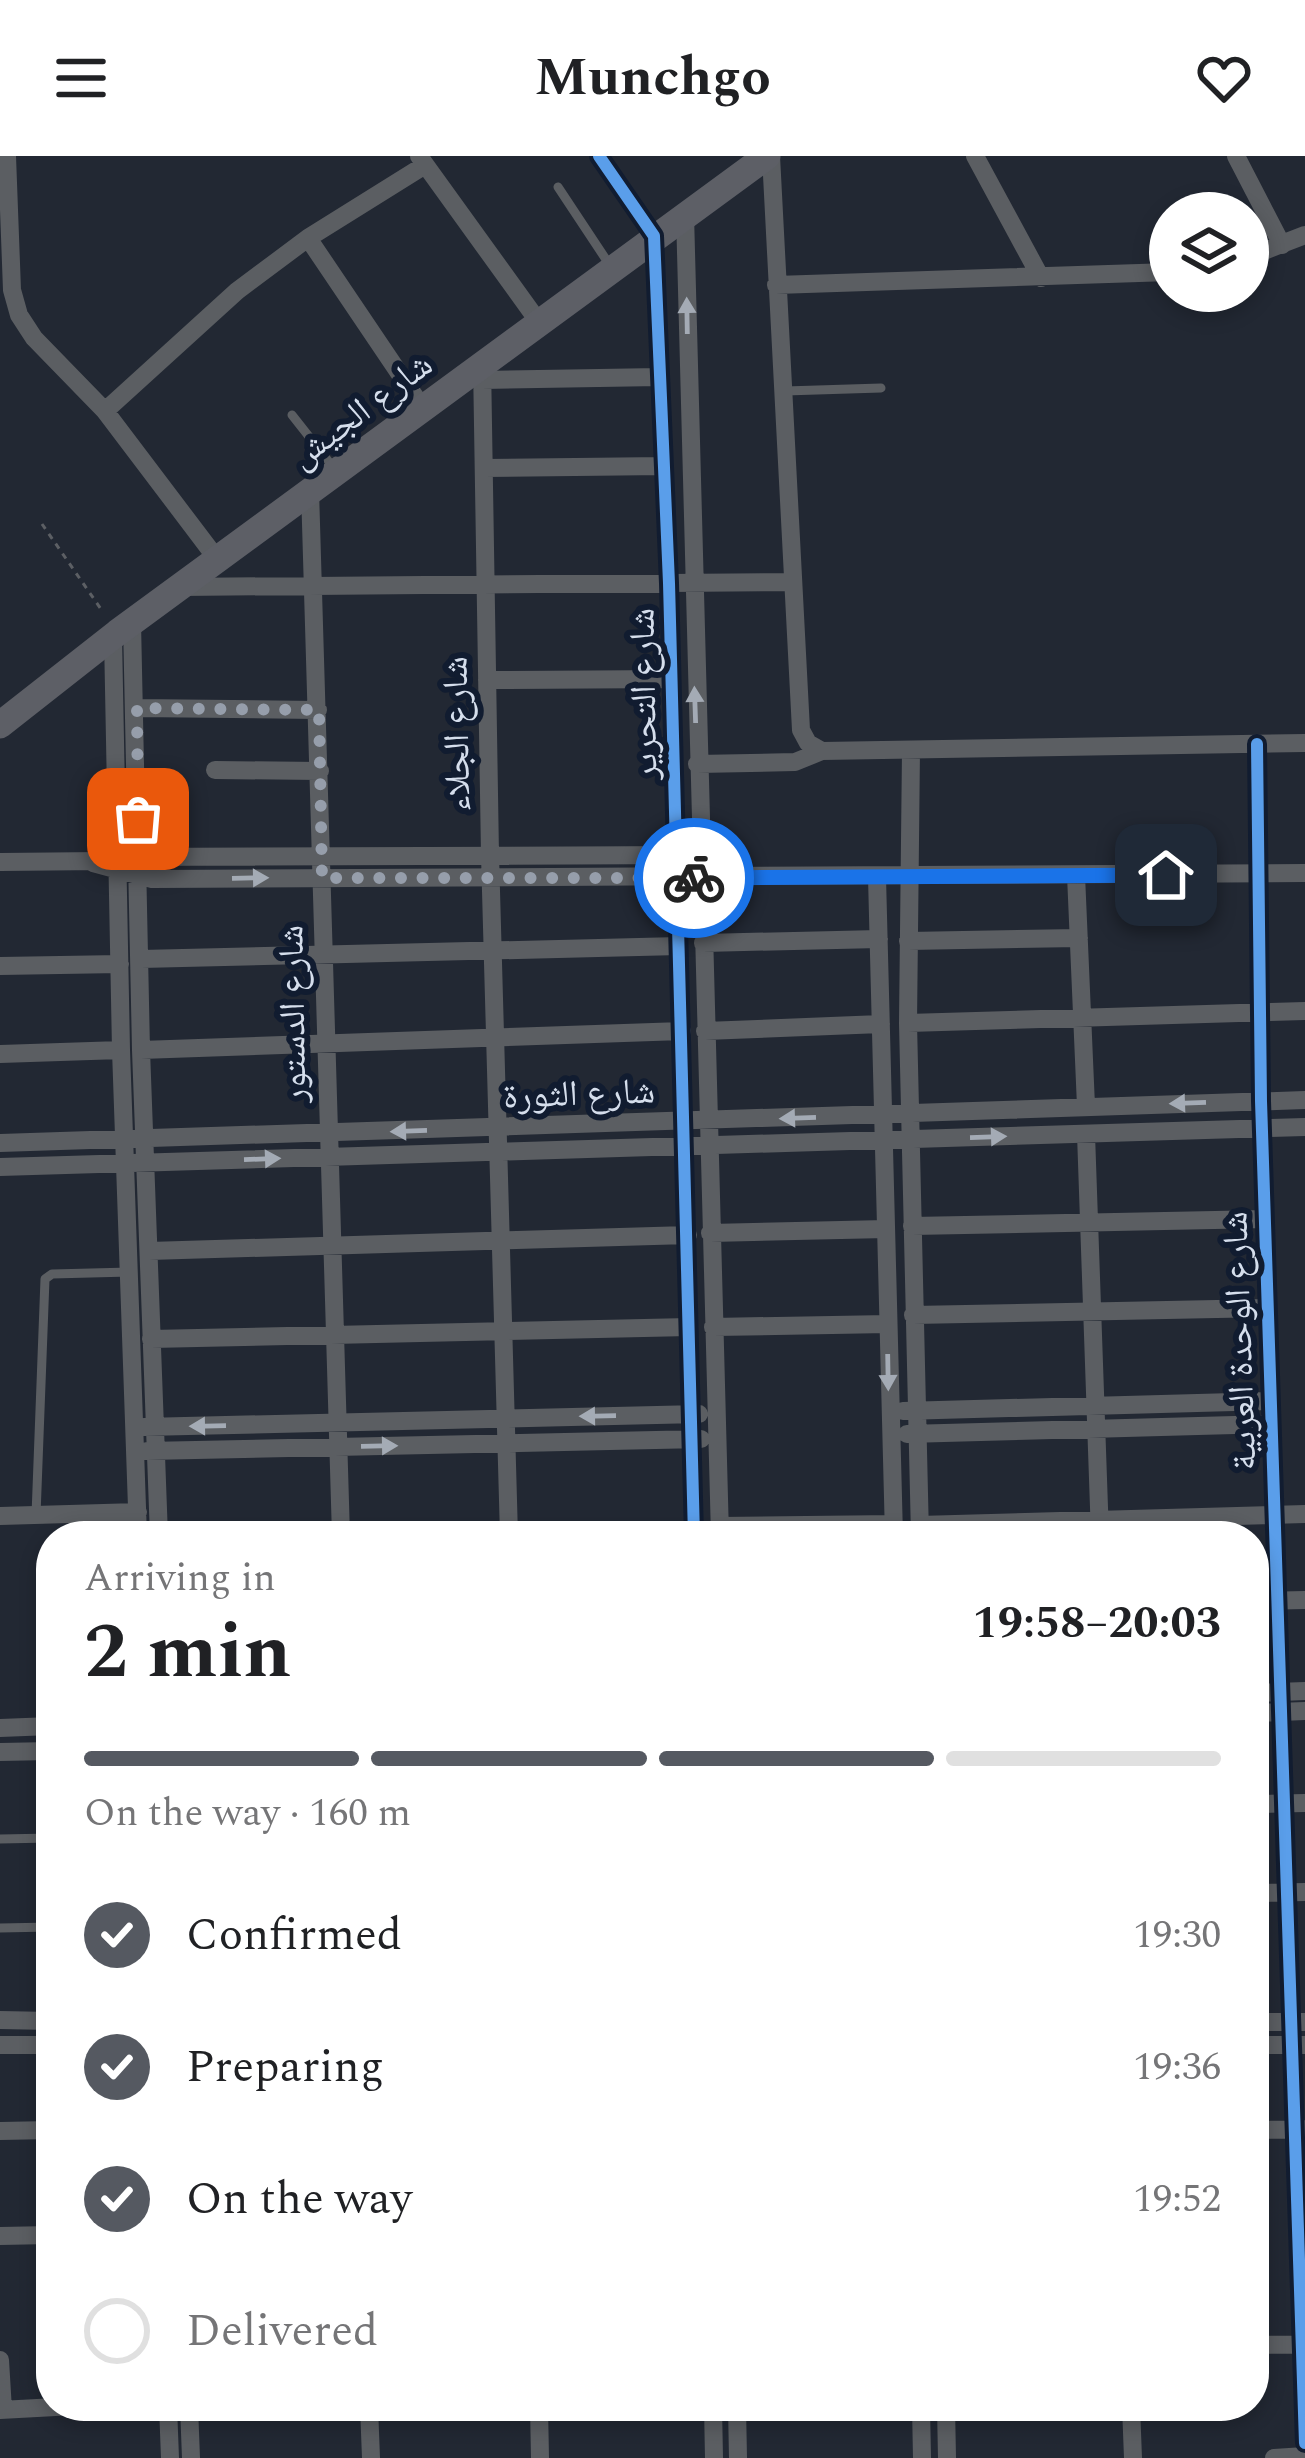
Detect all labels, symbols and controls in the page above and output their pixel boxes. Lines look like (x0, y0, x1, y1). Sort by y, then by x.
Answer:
text: Munchgo (534, 37, 771, 119)
icon: menu (48, 45, 114, 111)
icon: heart (1191, 45, 1257, 111)
map controls (1149, 192, 1269, 312)
button: layers (1149, 192, 1269, 312)
one-way arrow (677, 296, 696, 334)
street label: شارع الجيش (278, 339, 445, 483)
street label: شارع التحرير (616, 607, 674, 781)
street label: شارع الجلاء (429, 656, 486, 812)
one-way arrow (685, 685, 704, 723)
pin (87, 768, 189, 870)
icon: bag (105, 786, 171, 852)
courier (634, 818, 754, 938)
pin (1115, 824, 1217, 926)
icon: home (1133, 842, 1199, 908)
icon: bike (661, 845, 727, 911)
one-way arrow (232, 869, 270, 888)
street label: شارع الدستور (264, 924, 323, 1104)
street label: شارع الثورة (502, 1064, 656, 1125)
one-way arrow (1168, 1094, 1206, 1113)
one-way arrow (778, 1108, 816, 1127)
one-way arrow (389, 1121, 427, 1140)
one-way arrow (970, 1127, 1008, 1146)
one-way arrow (244, 1149, 282, 1168)
street label: شارع الوحدة العربية (1208, 1211, 1272, 1471)
one-way arrow (879, 1354, 898, 1392)
one-way arrow (578, 1407, 616, 1426)
one-way arrow (188, 1416, 226, 1435)
one-way arrow (361, 1437, 399, 1456)
text: Arriving in (84, 1549, 276, 1608)
text: 19:58–20:03 (972, 1589, 1221, 1658)
text: 2 min (84, 1593, 292, 1712)
text: On the way · 160 m (84, 1784, 411, 1843)
text: Confirmed (186, 1901, 402, 1970)
icon: check (84, 1902, 150, 1968)
text: 19:30 (1133, 1906, 1221, 1965)
text: Preparing (186, 2033, 384, 2102)
icon: check (84, 2034, 150, 2100)
text: 19:36 (1133, 2038, 1221, 2097)
text: On the way (186, 2165, 412, 2234)
icon: check (84, 2166, 150, 2232)
text: 19:52 (1133, 2170, 1221, 2229)
text: Delivered (186, 2297, 378, 2366)

